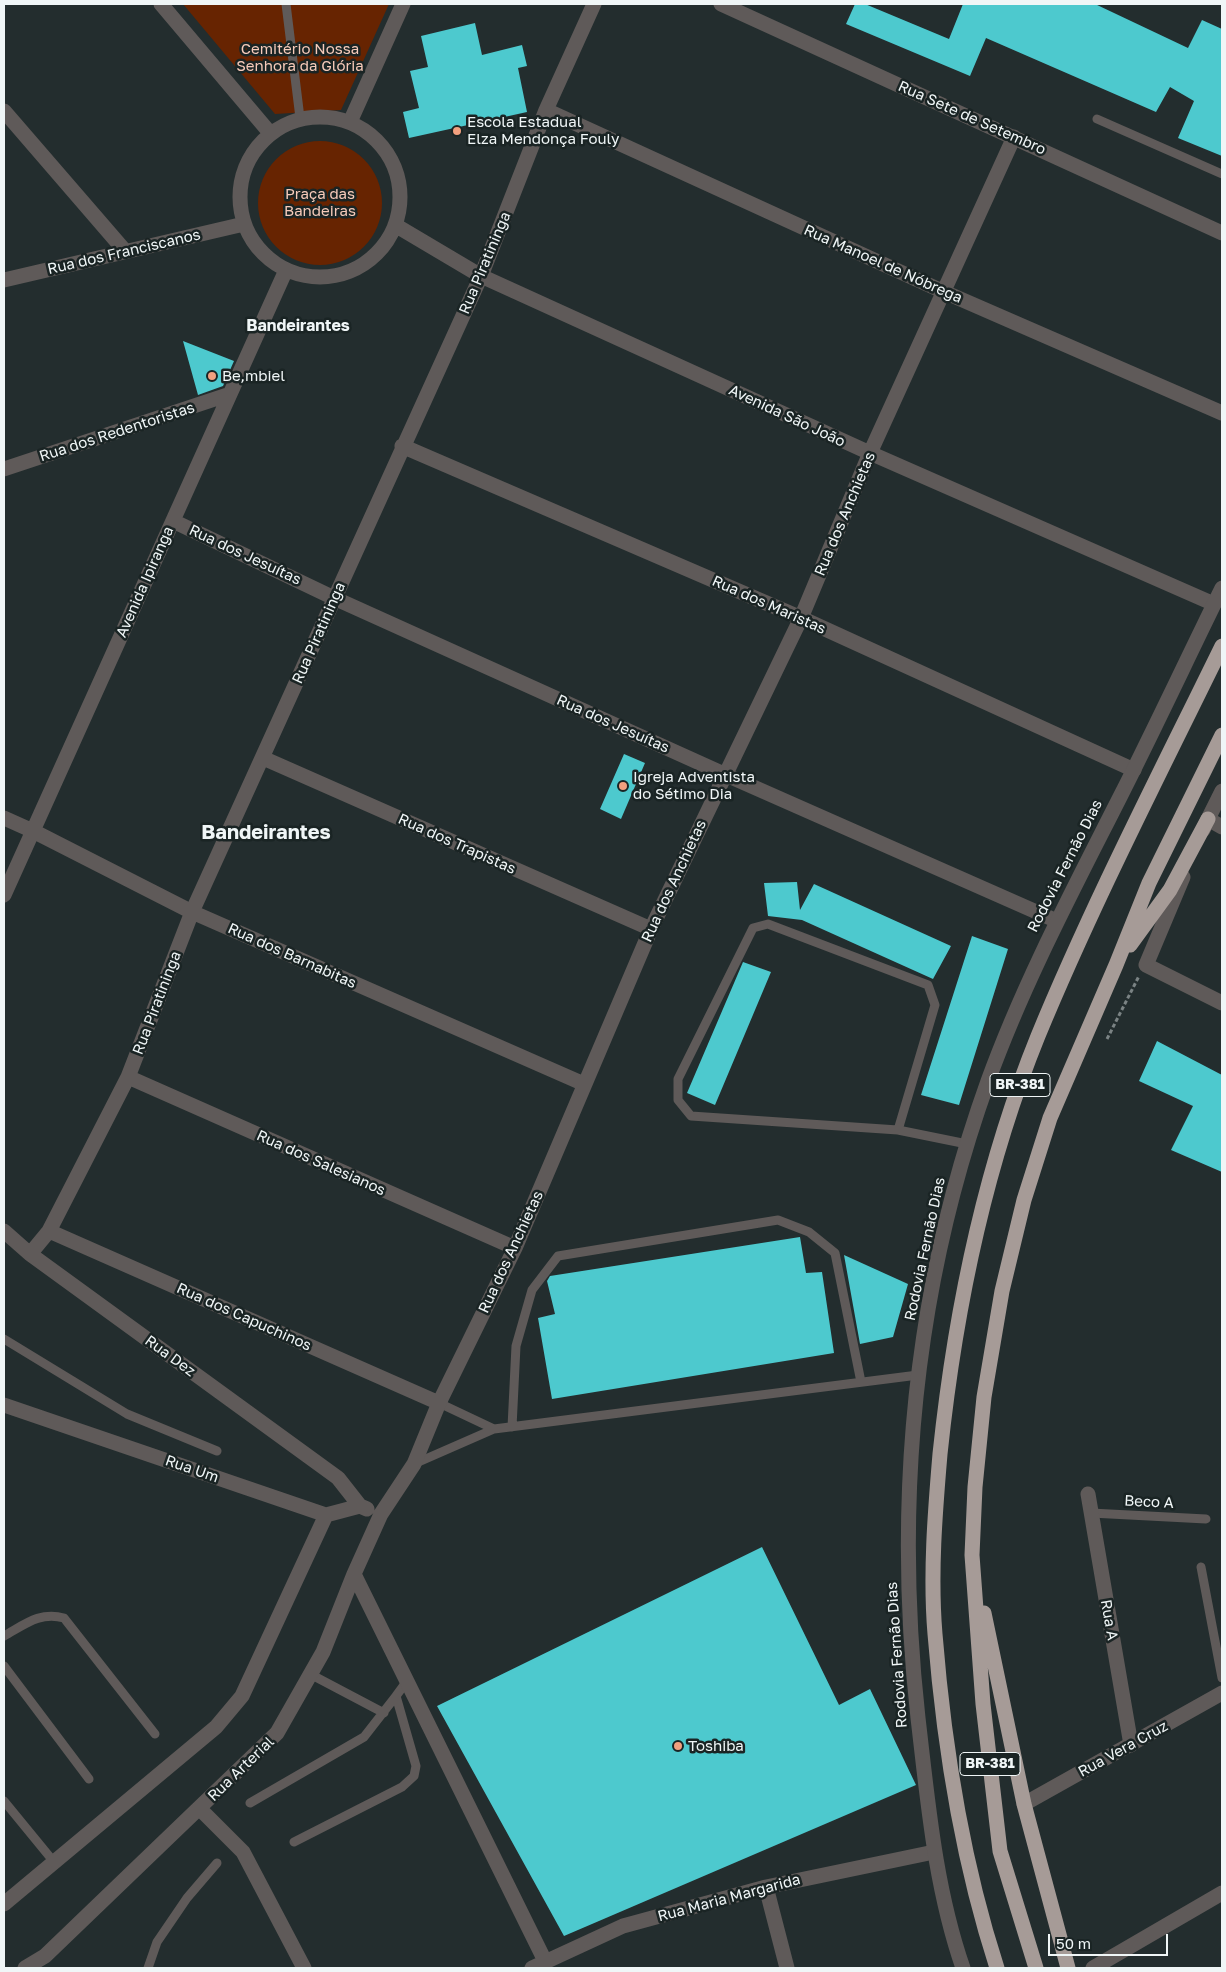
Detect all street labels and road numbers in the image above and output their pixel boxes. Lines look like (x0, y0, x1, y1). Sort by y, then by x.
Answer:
street label: Rua Sete de Setembro (895, 77, 1049, 159)
street label: Rua Piratininga (455, 209, 515, 317)
street label: Rua Manoel de Nóbrega (801, 221, 965, 307)
street label: Rua dos Franciscanos (46, 226, 202, 278)
street label: Avenida São João (726, 381, 848, 451)
street label: Rua dos Redentoristas (37, 398, 197, 466)
street label: Rua dos Anchietas (811, 449, 879, 579)
street label: Rua dos Jesuítas (186, 521, 304, 589)
street label: Avenida Ipiranga (112, 524, 178, 640)
street label: Rua dos Maristas (709, 572, 829, 638)
street label: Rua Piratininga (289, 579, 349, 687)
street label: Rua dos Jesuítas (554, 691, 672, 757)
street label: Rodovia Fernão Dias (1024, 797, 1106, 935)
street label: Rua dos Trapistas (395, 810, 519, 878)
street label: Rua dos Anchietas (638, 817, 710, 945)
street label: Rua dos Barnabitas (225, 920, 359, 992)
street label: Rua Piratininga (129, 949, 185, 1057)
road number: BR-381 (990, 1074, 1050, 1096)
street label: Rua dos Salesianos (254, 1126, 388, 1200)
street label: Rodovia Fernão Dias (901, 1176, 949, 1322)
street label: Rua dos Anchietas (475, 1188, 547, 1316)
street label: Rua dos Capuchinos (174, 1279, 314, 1355)
street label: Rua Dez (141, 1332, 199, 1380)
street label: Rua Um (163, 1451, 221, 1487)
street label: Beco A (1124, 1492, 1174, 1512)
street label: Rodovia Fernão Dias (883, 1581, 911, 1729)
street label: Rua A (1097, 1598, 1121, 1642)
street label: Rua Vera Cruz (1075, 1717, 1171, 1781)
street label: Rua Arterial (204, 1733, 278, 1805)
road number: BR-381 (960, 1752, 1020, 1776)
street label: Rua Maria Margarida (656, 1870, 802, 1926)

